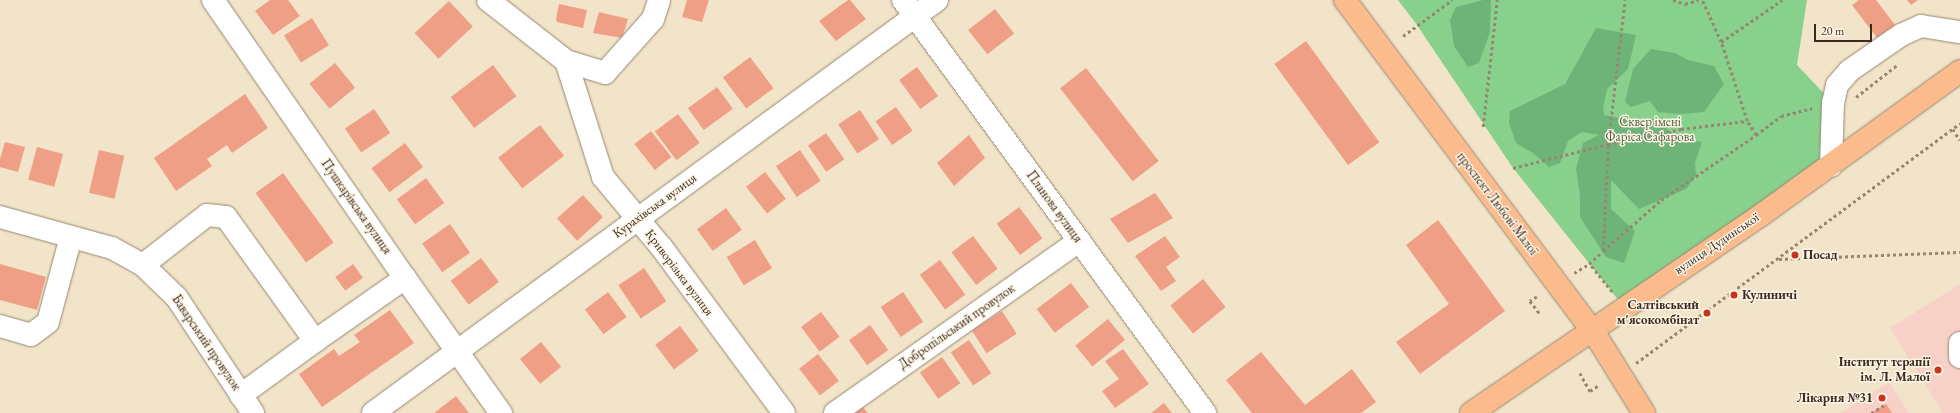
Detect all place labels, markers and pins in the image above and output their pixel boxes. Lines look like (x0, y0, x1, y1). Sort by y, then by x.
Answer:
place label: Посад (1803, 247, 1838, 263)
marker: Посад (1790, 250, 1800, 260)
place label: Кулиничі (1742, 287, 1797, 303)
marker: Кулиничі (1729, 290, 1739, 300)
place label: Салтівський м'ясокомбінат (1617, 298, 1699, 329)
marker: Салтівський м'ясокомбінат (1702, 308, 1712, 318)
place label: Інститут терапії ім. Л. Малої (1839, 355, 1930, 386)
marker: Інститут терапії ім. Л. Малої (1933, 365, 1943, 375)
place label: Лікарня №31 (1797, 390, 1873, 406)
marker: Лікарня №31 (1876, 392, 1888, 404)

